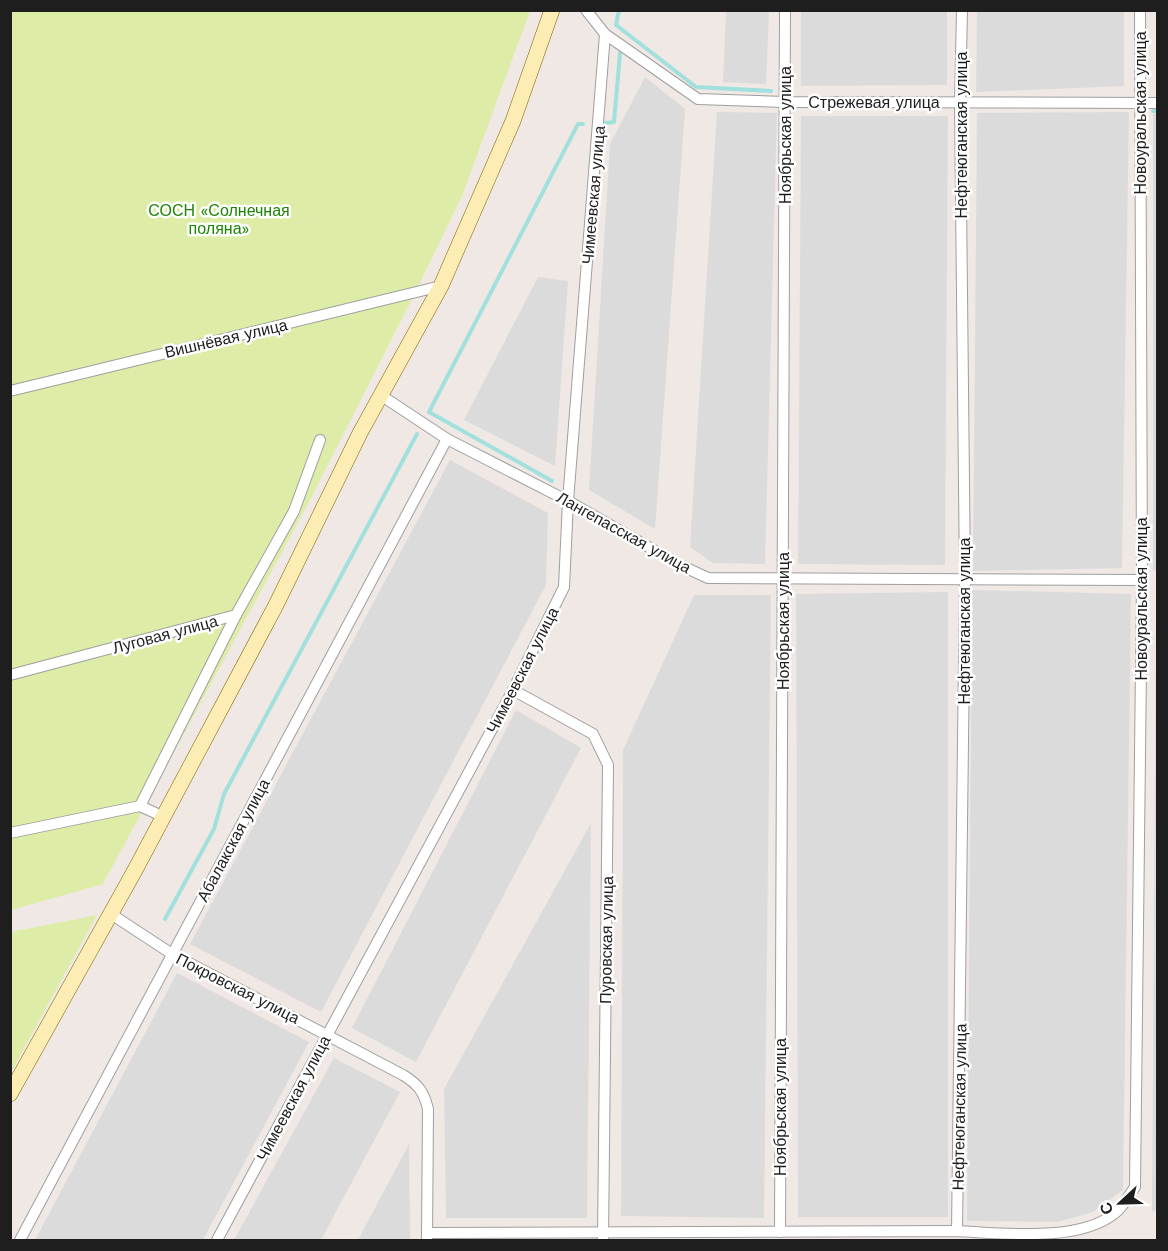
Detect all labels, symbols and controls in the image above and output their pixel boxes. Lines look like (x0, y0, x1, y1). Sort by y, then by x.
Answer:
street label: Новоуральская улица (1131, 31, 1150, 195)
street label: Нефтеюганская улица (952, 51, 971, 218)
street label: Ноябрьская улица (776, 66, 795, 204)
street label: Стрежевая улица (808, 93, 940, 112)
street label: Чимеевская улица (578, 125, 609, 265)
park label: СОСН «Солнечная поляна» (148, 201, 290, 238)
street label: Вишнёвая улица (163, 315, 289, 362)
street label: Лангепасская улица (553, 488, 694, 577)
street label: Новоуральская улица (1132, 517, 1151, 681)
street label: Нефтеюганская улица (955, 537, 974, 704)
street label: Ноябрьская улица (774, 552, 793, 690)
street label: Чимеевская улица (482, 604, 563, 736)
street label: Луговая улица (110, 611, 220, 658)
street label: Абалакская улица (193, 776, 274, 905)
street label: Пуровская улица (596, 876, 617, 1004)
street label: Покровская улица (173, 949, 303, 1028)
street label: Нефтеюганская улица (949, 1023, 970, 1191)
street label: Чимеевская улица (252, 1032, 335, 1164)
street label: Ноябрьская улица (771, 1038, 790, 1176)
north arrow (1090, 1173, 1150, 1233)
text: С (1095, 1199, 1118, 1217)

